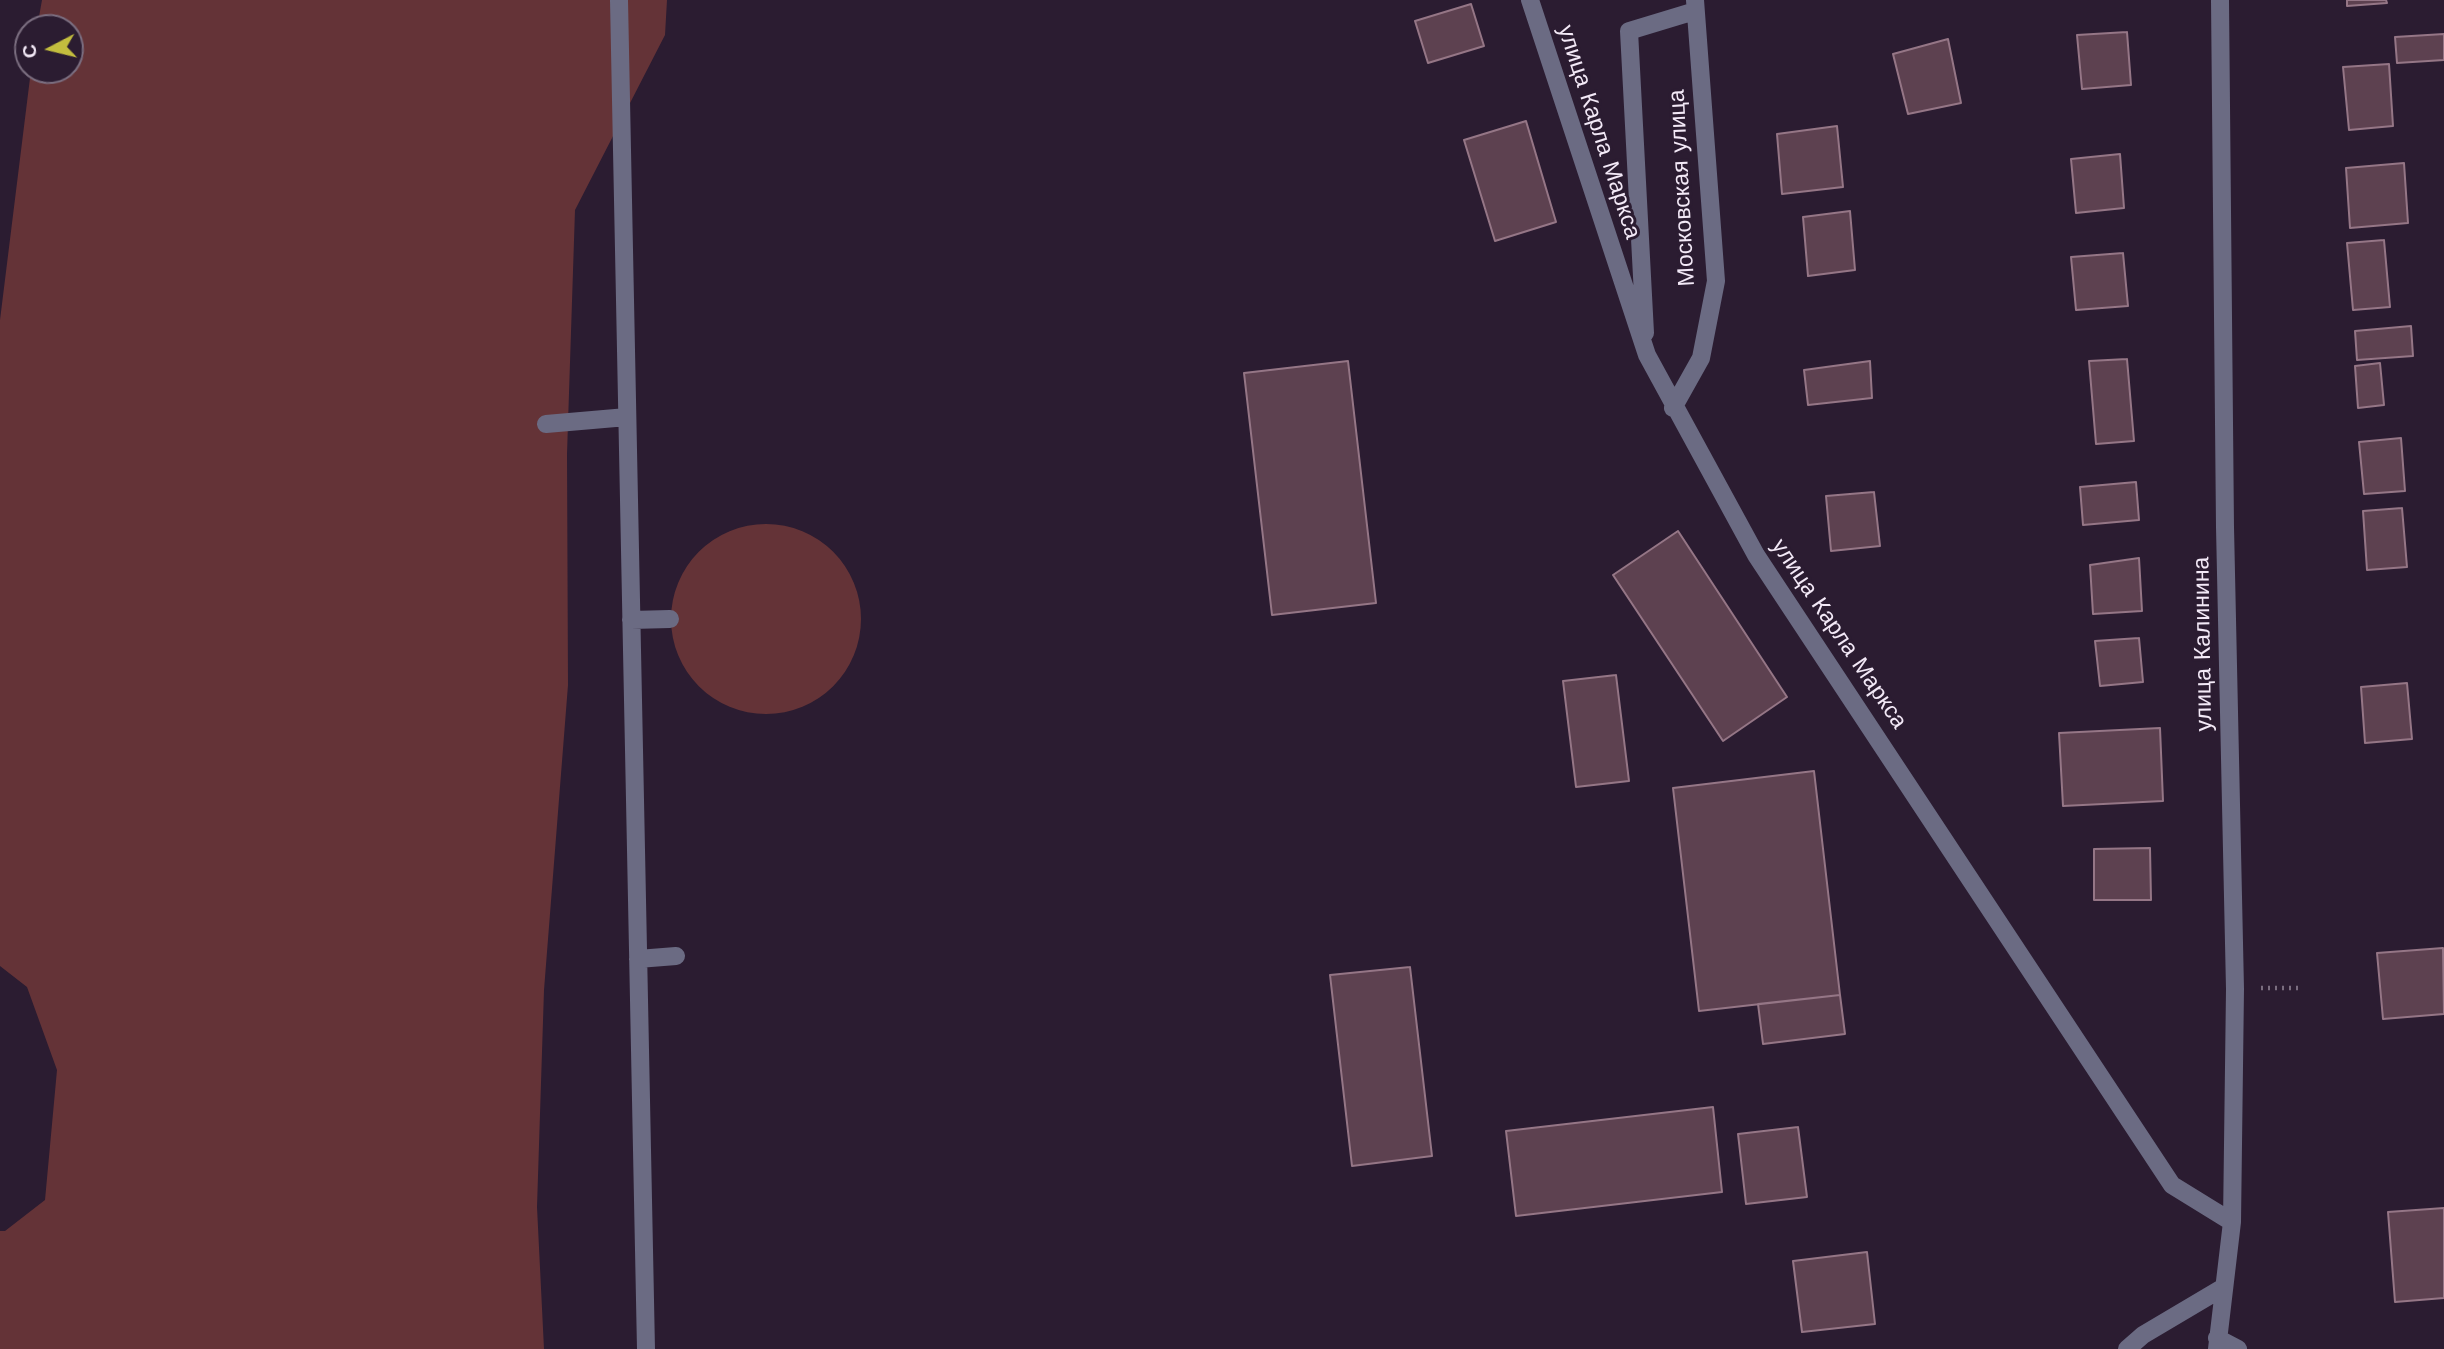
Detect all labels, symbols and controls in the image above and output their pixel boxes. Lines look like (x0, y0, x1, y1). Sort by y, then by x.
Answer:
north arrow (14, 14, 84, 84)
street label: улица Карла Маркса (1551, 22, 1647, 242)
text: С (17, 43, 42, 60)
street label: Московская улица (1663, 89, 1701, 287)
street label: улица Карла Маркса (1765, 534, 1913, 734)
street label: улица Калинина (2188, 556, 2218, 732)

